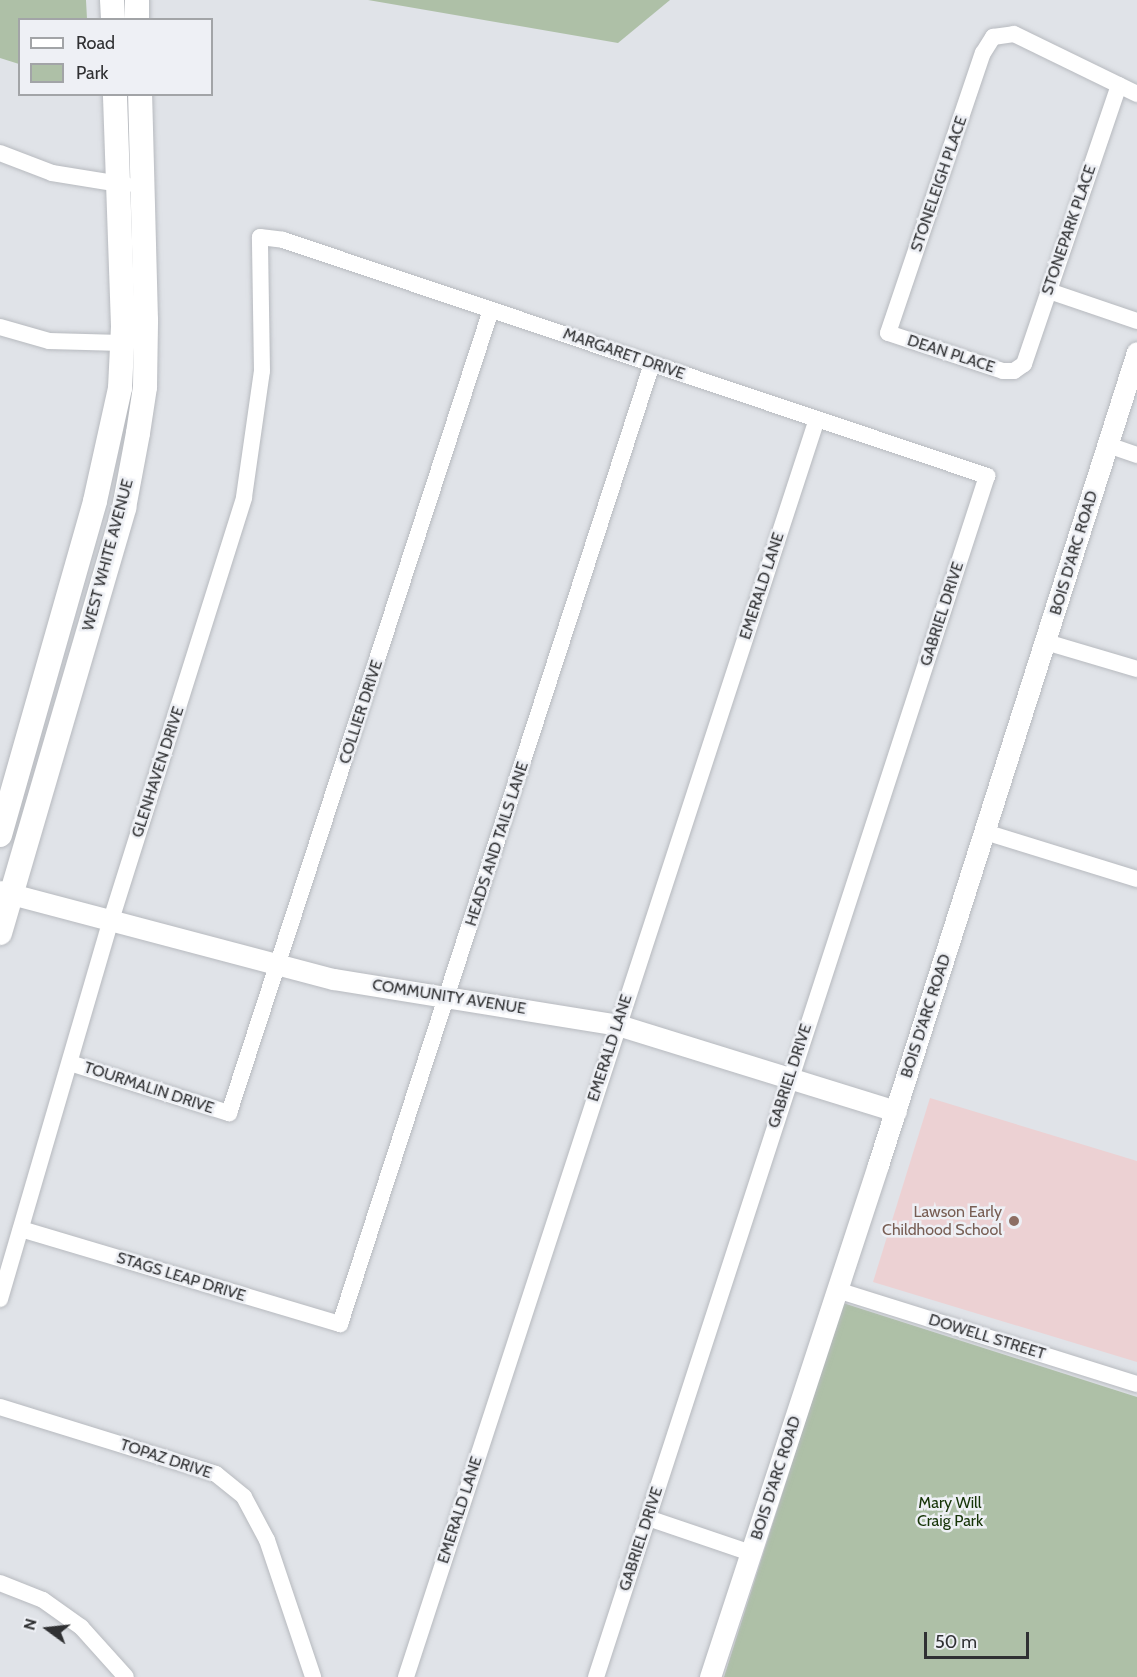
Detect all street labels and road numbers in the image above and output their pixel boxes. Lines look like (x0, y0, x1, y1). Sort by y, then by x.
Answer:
street label: STONELEIGH PLACE (907, 114, 971, 254)
street label: STONEPARK PLACE (1038, 162, 1100, 298)
street label: MARGARET DRIVE (560, 324, 688, 384)
street label: DEAN PLACE (905, 331, 997, 377)
street label: WEST WHITE AVENUE (78, 477, 138, 633)
street label: BOIS D'ARC ROAD (1046, 489, 1102, 617)
street label: EMERALD LANE (736, 530, 788, 642)
street label: GABRIEL DRIVE (916, 560, 968, 668)
street label: COLLIER DRIVE (335, 658, 387, 766)
street label: GLENHAVEN DRIVE (128, 704, 188, 840)
street label: HEADS AND TAILS LANE (461, 759, 533, 929)
street label: BOIS D'ARC ROAD (897, 952, 955, 1080)
street label: COMMUNITY AVENUE (371, 975, 527, 1019)
street label: EMERALD LANE (584, 992, 636, 1104)
street label: GABRIEL DRIVE (764, 1022, 816, 1130)
street label: TOURMALIN DRIVE (82, 1058, 216, 1118)
street label: STAGS LEAP DRIVE (114, 1248, 248, 1306)
street label: DOWELL STREET (926, 1310, 1048, 1364)
street label: BOIS D'ARC ROAD (747, 1414, 805, 1542)
street label: TOPAZ DRIVE (118, 1435, 214, 1483)
street label: EMERALD LANE (434, 1454, 486, 1566)
street label: GABRIEL DRIVE (615, 1485, 667, 1593)

